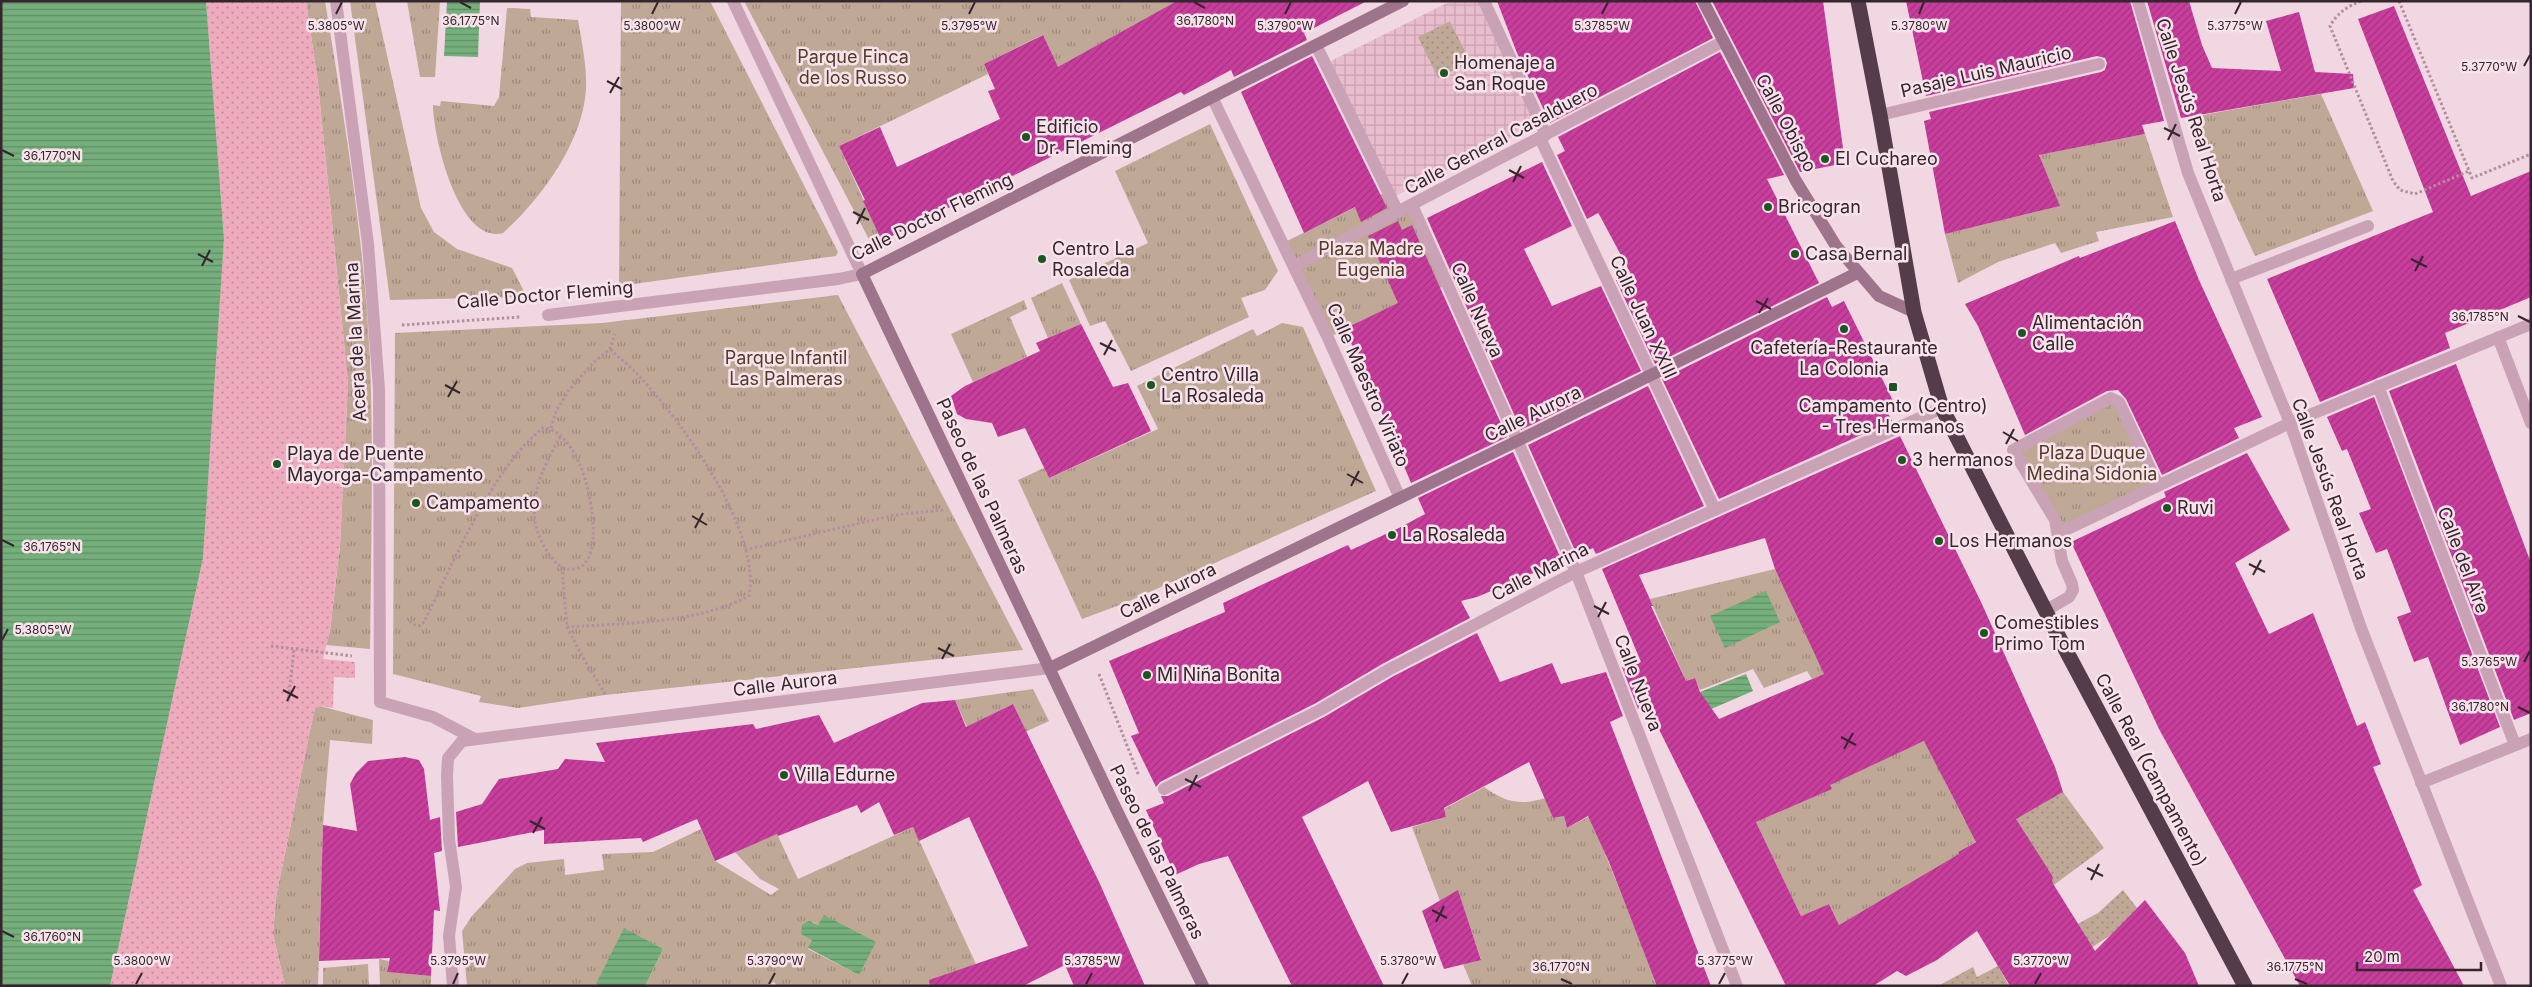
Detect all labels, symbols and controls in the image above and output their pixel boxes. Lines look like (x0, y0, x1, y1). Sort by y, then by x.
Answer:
text: 36.1775°N (442, 13, 500, 28)
text: 36.1780°N (1176, 13, 1234, 28)
street label: Calle Jesús Real Horta (2152, 15, 2231, 204)
text: 5.3805°W (307, 18, 365, 33)
text: 5.3800°W (623, 18, 681, 33)
text: 5.3795°W (941, 18, 997, 33)
text: 5.3790°W (1257, 18, 1313, 33)
text: 5.3785°W (1574, 18, 1630, 33)
text: 5.3780°W (1891, 18, 1947, 33)
text: 5.3775°W (2207, 18, 2263, 33)
street label: Pasaje Luis Mauricio (1898, 42, 2073, 101)
park label: Parque Finca de los Russo (797, 46, 909, 88)
place label: Homenaje a San Roque (1454, 52, 1555, 94)
text: 5.3770°W (2461, 59, 2517, 74)
marker: Homenaje a San Roque (1438, 67, 1450, 79)
street label: Calle Obispo (1752, 70, 1821, 175)
street label: Calle General Casalduero (1401, 79, 1601, 198)
place label: Edificio Dr. Fleming (1036, 116, 1132, 158)
marker: Edificio Dr. Fleming (1020, 131, 1032, 143)
text: 36.1770°N (23, 148, 81, 163)
place label: El Cuchareo (1835, 148, 1938, 169)
marker: El Cuchareo (1819, 153, 1831, 165)
street label: Calle Doctor Fleming (848, 168, 1016, 265)
place label: Bricogran (1778, 196, 1861, 217)
marker: Bricogran (1762, 201, 1774, 213)
place label: Centro La Rosaleda (1052, 238, 1135, 280)
park label: Plaza Madre Eugenia (1318, 238, 1424, 280)
place label: Casa Bernal (1805, 243, 1907, 264)
marker: Casa Bernal (1789, 248, 1801, 260)
street label: Calle Juan XXIII (1606, 252, 1681, 382)
marker: Centro La Rosaleda (1036, 253, 1048, 265)
street label: Calle Nueva (1447, 259, 1508, 361)
street label: Acera de la Marina (341, 262, 370, 422)
street label: Calle Doctor Fleming (456, 276, 634, 313)
street label: Calle Maestro Viriato (1323, 300, 1414, 470)
text: 36.1785°N (2451, 309, 2509, 324)
place label: Alimentación Calle (2032, 312, 2142, 354)
marker: Cafetería-Restaurante La Colonia (1838, 323, 1850, 335)
marker: Alimentación Calle (2016, 327, 2028, 339)
place label: Cafetería-Restaurante La Colonia (1750, 337, 1938, 379)
park label: Parque Infantil Las Palmeras (725, 347, 847, 389)
place label: Centro Villa La Rosaleda (1161, 364, 1264, 406)
marker: Centro Villa La Rosaleda (1145, 379, 1157, 391)
street label: Calle Aurora (1481, 381, 1584, 446)
marker: Campamento (Centro) - Tres Hermanos (1887, 381, 1899, 393)
street label: Paseo de las Palmeras (932, 394, 1032, 577)
place label: Campamento (Centro) - Tres Hermanos (1798, 395, 1988, 437)
street label: Calle Jesús Real Horta (2288, 395, 2373, 583)
park label: Plaza Duque Medina Sidonia (2027, 442, 2157, 484)
place label: Playa de Puente Mayorga-Campamento (287, 443, 483, 485)
place label: 3 hermanos (1912, 449, 2013, 470)
marker: 3 hermanos (1896, 454, 1908, 466)
marker: Playa de Puente Mayorga-Campamento (271, 458, 283, 470)
place label: Campamento (426, 492, 540, 513)
marker: Campamento (410, 497, 422, 509)
place label: Ruvi (2177, 497, 2214, 518)
marker: Ruvi (2161, 502, 2173, 514)
street label: Calle del Aire (2434, 504, 2493, 616)
place label: La Rosaleda (1402, 524, 1505, 545)
marker: La Rosaleda (1386, 529, 1398, 541)
place label: Los Hermanos (1949, 530, 2072, 551)
marker: Los Hermanos (1933, 535, 1945, 547)
street label: Calle Marina (1488, 538, 1592, 605)
text: 36.1765°N (23, 539, 81, 554)
street label: Calle Aurora (1116, 558, 1219, 623)
place label: Comestibles Primo Tom (1994, 612, 2099, 654)
text: 5.3805°W (14, 622, 72, 637)
marker: Comestibles Primo Tom (1978, 627, 1990, 639)
street label: Calle Nueva (1610, 631, 1667, 734)
text: 5.3765°W (2461, 654, 2517, 669)
place label: Mi Niña Bonita (1157, 664, 1280, 685)
street label: Calle Aurora (732, 667, 838, 700)
marker: Mi Niña Bonita (1141, 669, 1153, 681)
street label: Calle Real (Campamento) (2092, 670, 2211, 870)
text: 36.1780°N (2451, 699, 2509, 714)
street label: Paseo de las Palmeras (1106, 761, 1209, 943)
place label: Villa Edurne (794, 764, 895, 785)
marker: Villa Edurne (778, 769, 790, 781)
text: 36.1760°N (23, 929, 81, 944)
scale bar (2357, 940, 2481, 972)
text: 20 m (2364, 947, 2400, 966)
text: 5.3800°W (113, 953, 171, 968)
text: 5.3795°W (430, 953, 486, 968)
text: 5.3790°W (747, 953, 803, 968)
text: 5.3785°W (1064, 953, 1120, 968)
text: 5.3780°W (1380, 953, 1436, 968)
text: 5.3775°W (1697, 953, 1753, 968)
text: 5.3770°W (2013, 953, 2069, 968)
text: 36.1770°N (1532, 959, 1590, 974)
text: 36.1775°N (2266, 959, 2324, 974)

